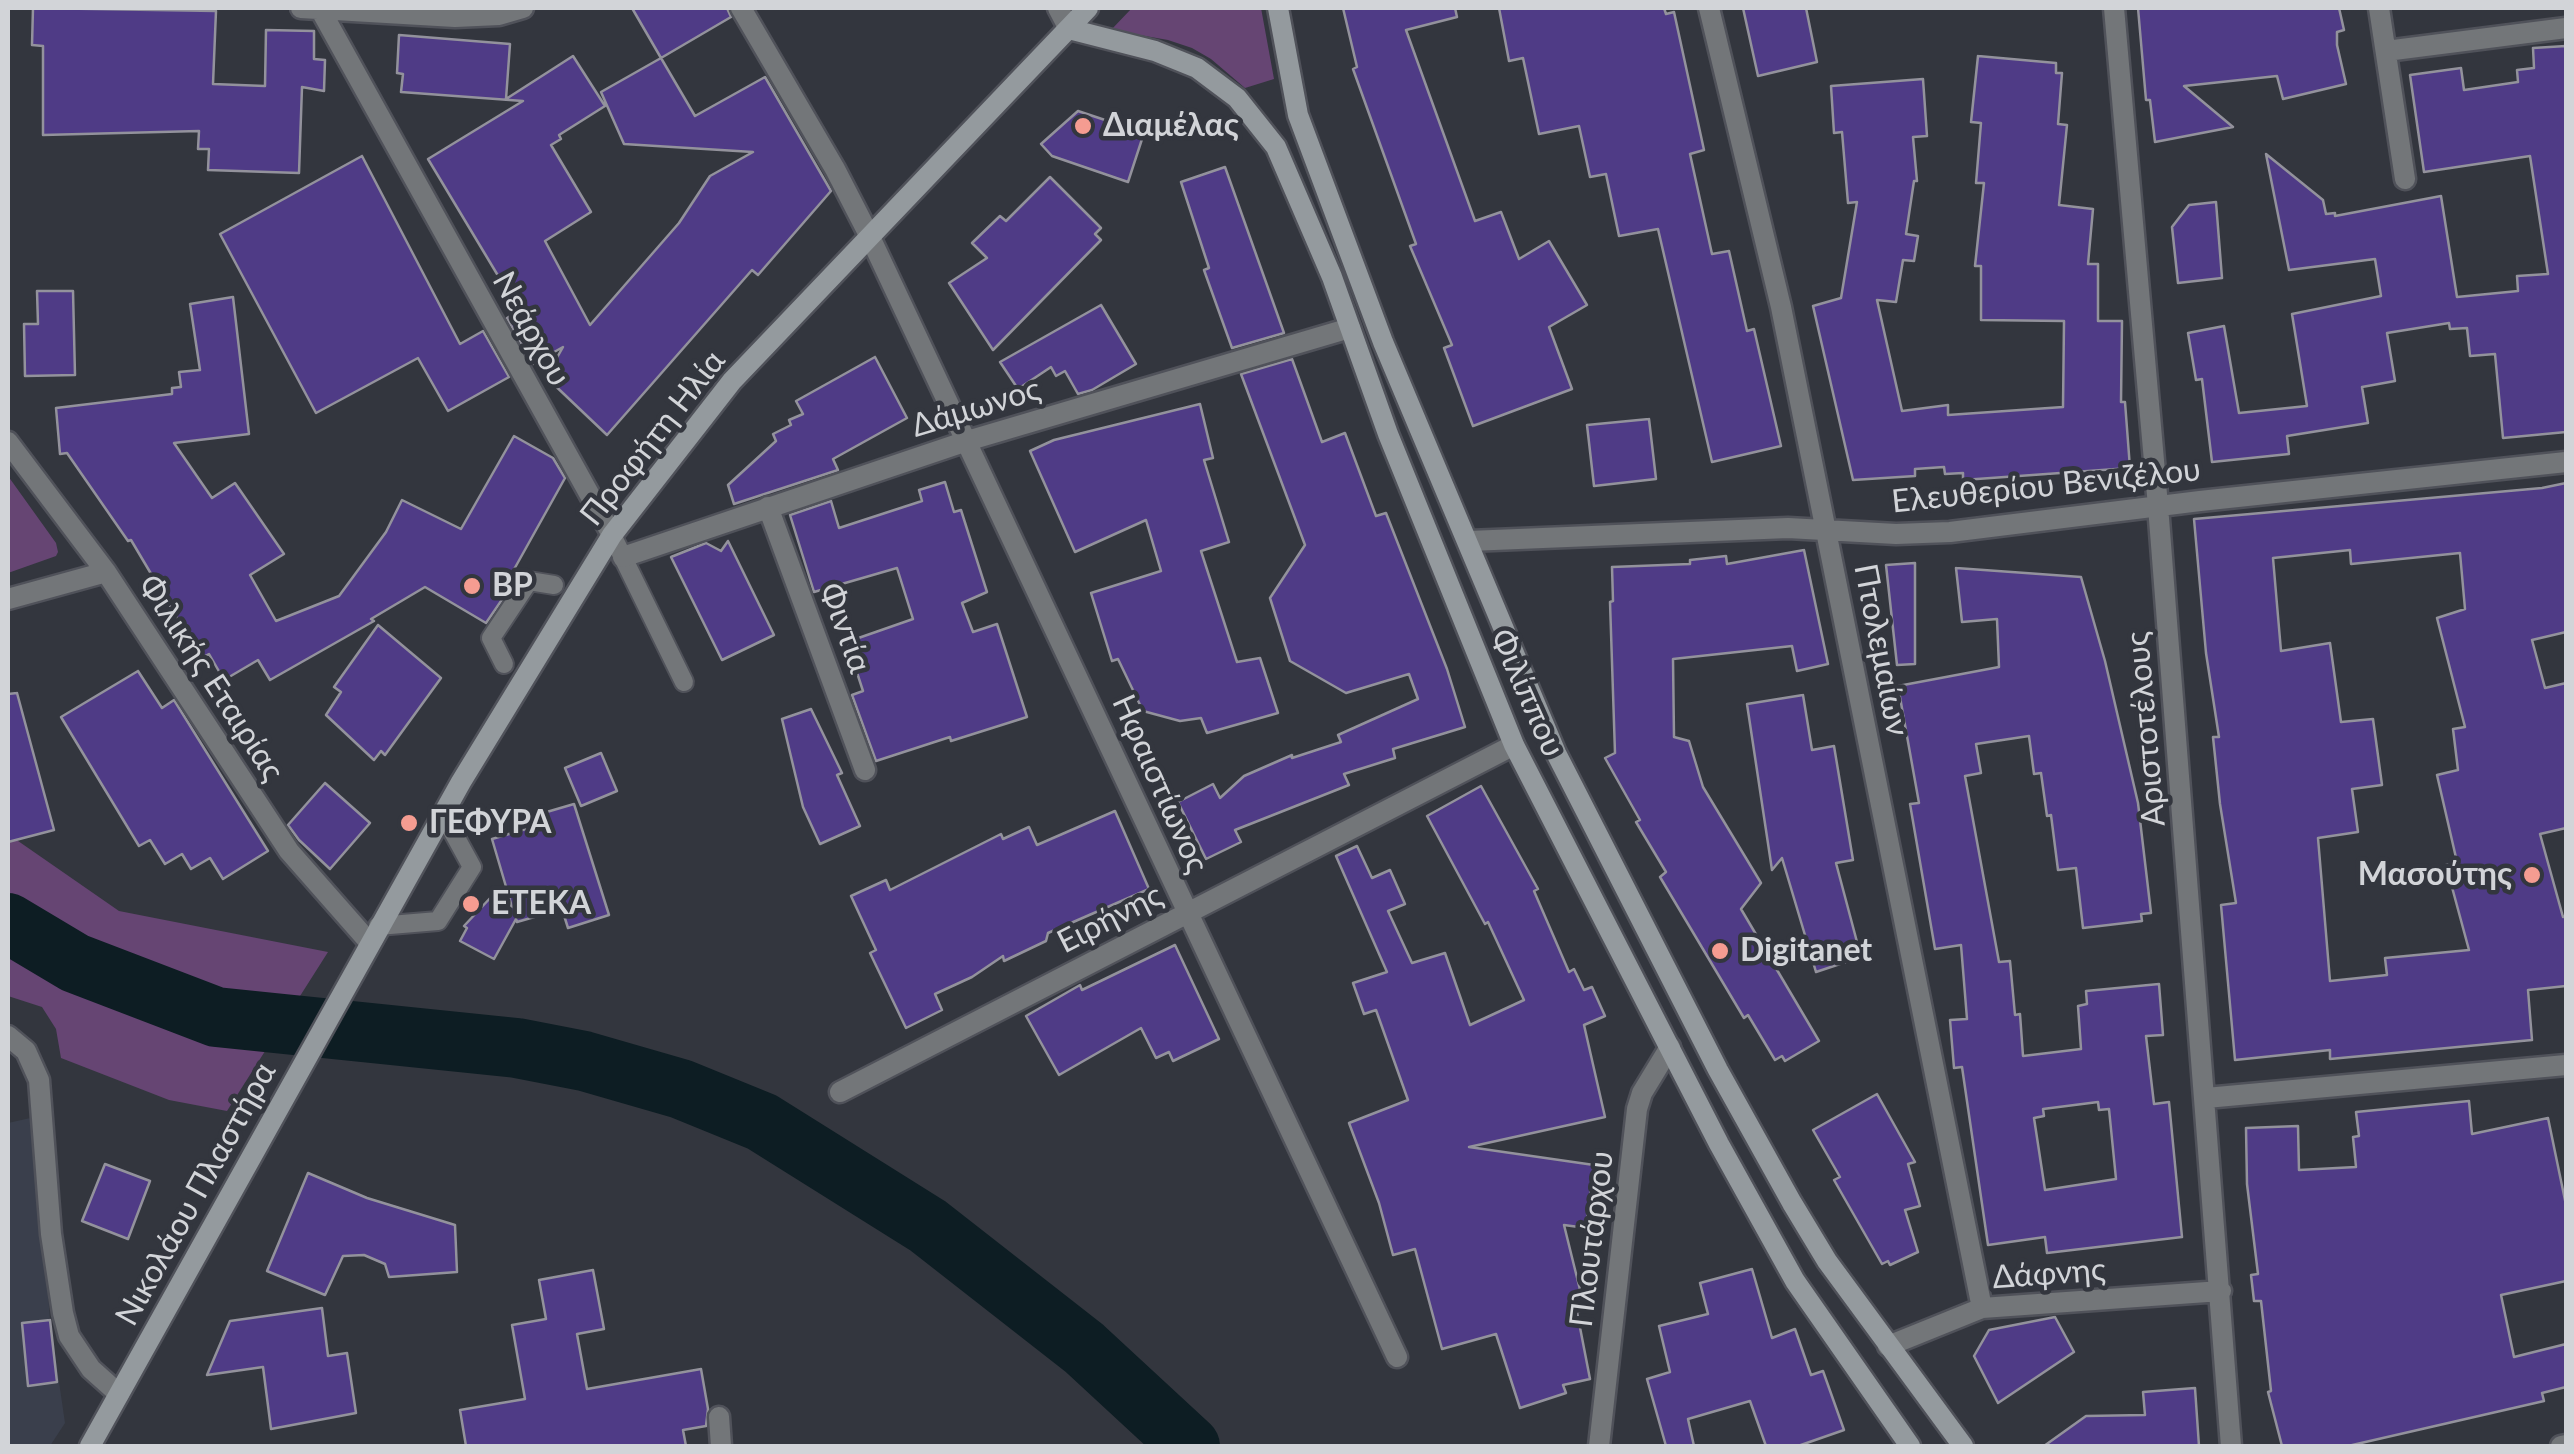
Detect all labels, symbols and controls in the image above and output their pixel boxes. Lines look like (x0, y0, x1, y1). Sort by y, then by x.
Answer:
place label: Διαμέλας (1103, 107, 1239, 145)
marker: Διαμέλας (1072, 115, 1094, 137)
street label: Νεάρχου (484, 265, 578, 393)
street label: Προφήτη Ηλία (573, 343, 733, 533)
street label: Δάμωνος (907, 370, 1045, 446)
street label: Ελευθερίου Βενιζέλου (1890, 451, 2202, 521)
street label: Πτολεμαίων (1846, 561, 1916, 739)
place label: BP (492, 567, 533, 605)
street label: Φιλικής Εταιρίας (130, 568, 292, 788)
marker: BP (461, 575, 483, 597)
street label: Φιντία (811, 578, 879, 678)
street label: Φιλίππου (1482, 623, 1572, 763)
street label: Αριστοτέλους (2118, 630, 2174, 828)
street label: Ηφαιστίωνος (1104, 689, 1216, 879)
place label: ΓΕΦΥΡΑ (429, 804, 552, 842)
marker: ΓΕΦΥΡΑ (398, 812, 420, 834)
place label: Μασούτης (2358, 856, 2512, 894)
marker: Μασούτης (2521, 864, 2543, 886)
street label: Ειρήνης (1051, 876, 1169, 962)
place label: ΕΤΕΚΑ (491, 885, 591, 923)
marker: ΕΤΕΚΑ (460, 893, 482, 915)
place label: Digitanet (1740, 932, 1872, 970)
marker: Digitanet (1709, 940, 1731, 962)
street label: Νικολάου Πλαστήρα (108, 1056, 284, 1332)
street label: Πλουτάρχου (1562, 1149, 1622, 1329)
street label: Δάφνης (1991, 1251, 2107, 1297)

